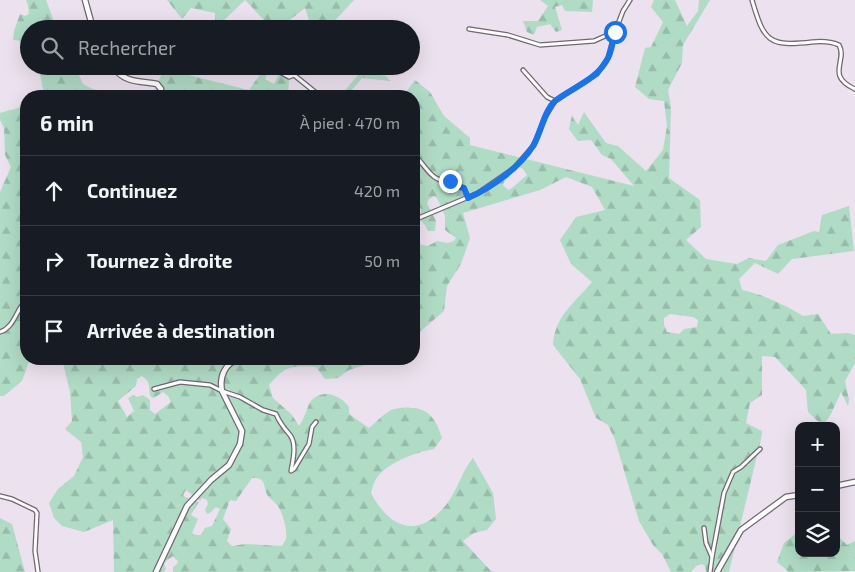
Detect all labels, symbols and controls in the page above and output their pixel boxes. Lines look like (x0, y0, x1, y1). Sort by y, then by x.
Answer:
search box (20, 20, 420, 75)
route start (604, 21, 627, 44)
icon: search (38, 34, 66, 62)
text: Rechercher (78, 36, 176, 59)
text: 6 min (40, 110, 94, 135)
text: À pied · 470 m (300, 113, 400, 132)
route end (439, 170, 462, 193)
icon: ahead (40, 177, 68, 205)
text: Continuez (87, 179, 177, 202)
text: 420 m (354, 181, 400, 200)
icon: right (40, 247, 68, 275)
text: Tournez à droite (87, 249, 233, 272)
text: 50 m (364, 251, 400, 270)
icon: arrive (40, 317, 68, 345)
text: Arrivée à destination (87, 319, 275, 342)
map controls (795, 422, 840, 557)
button: + (795, 422, 840, 467)
button: − (795, 467, 840, 512)
button: layers (795, 512, 840, 557)

